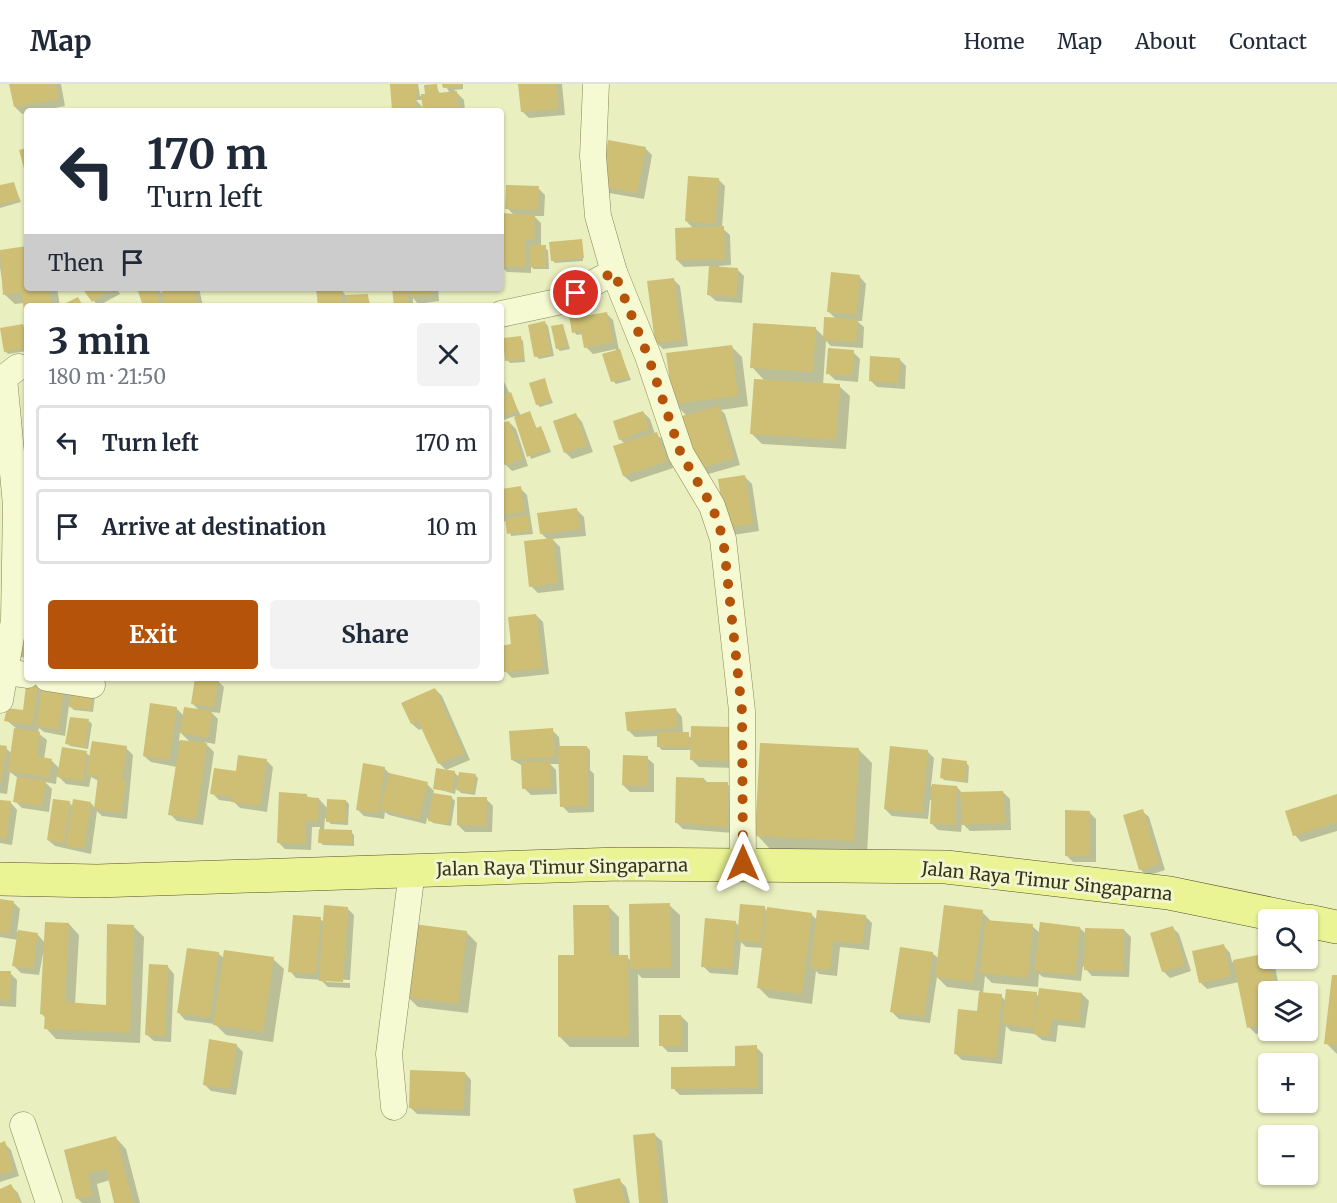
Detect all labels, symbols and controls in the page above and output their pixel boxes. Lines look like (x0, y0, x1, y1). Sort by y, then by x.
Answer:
text: Map (30, 23, 92, 59)
text: Home (964, 28, 1024, 55)
text: Map (1057, 28, 1102, 55)
text: About (1135, 28, 1196, 55)
text: Contact (1229, 28, 1307, 55)
text: 170 m (147, 128, 268, 180)
icon: left (48, 132, 126, 210)
text: Turn left (147, 180, 262, 214)
icon: arrive (116, 246, 149, 279)
text: Then (48, 249, 104, 277)
pin (550, 267, 601, 318)
icon: arrive (559, 276, 592, 309)
text: 3 min (48, 319, 150, 364)
button: close (417, 323, 480, 386)
text: 180 m · 21:50 (48, 364, 166, 389)
icon: left (51, 426, 84, 459)
text: Turn left (102, 429, 199, 457)
text: 170 m (415, 429, 477, 457)
icon: arrive (51, 510, 84, 543)
text: Arrive at destination (102, 513, 326, 541)
text: 10 m (427, 513, 477, 541)
button: Exit (48, 600, 258, 669)
button: Share (270, 600, 480, 669)
position arrow (711, 831, 775, 895)
street label: Jalan Raya Timur Singaparna (435, 853, 688, 881)
street label: Jalan Raya Timur Singaparna (920, 856, 1174, 906)
map controls (1258, 909, 1318, 1185)
button: search (1258, 909, 1318, 969)
button: layers (1258, 981, 1318, 1041)
button: + (1258, 1053, 1318, 1113)
button: − (1258, 1125, 1318, 1185)

